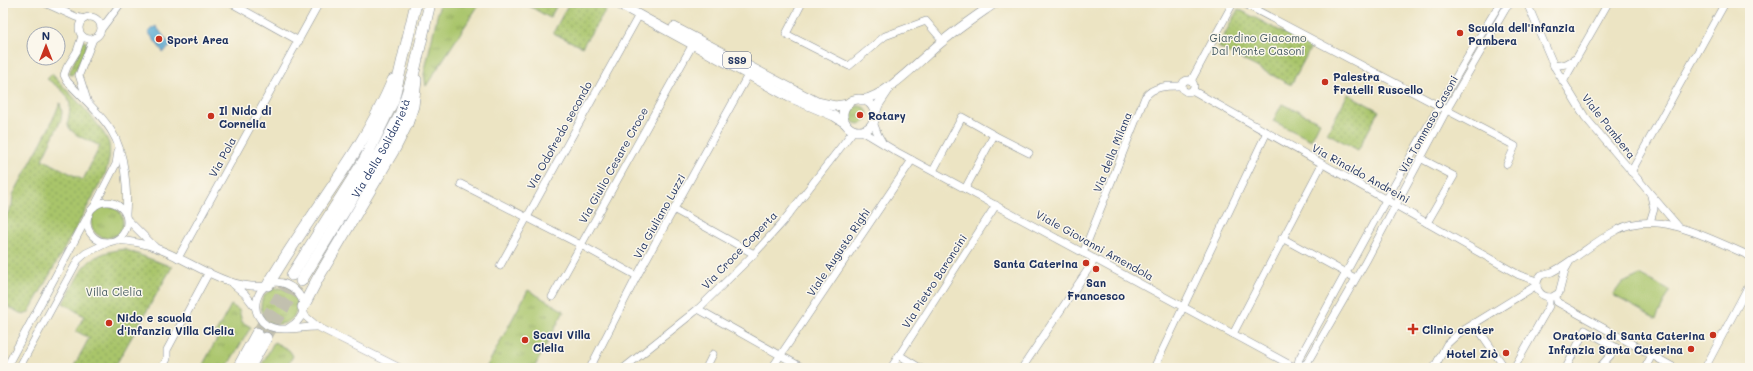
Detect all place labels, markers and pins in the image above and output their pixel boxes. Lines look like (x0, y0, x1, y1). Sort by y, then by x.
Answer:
place label: Scuola dell'infanzia Pambera (1468, 20, 1575, 48)
marker: Scuola dell'infanzia Pambera (1455, 28, 1465, 38)
place label: Sport Area (167, 32, 229, 47)
marker: Sport Area (154, 34, 164, 44)
place label: Palestra Fratelli Ruscello (1333, 69, 1423, 97)
marker: Palestra Fratelli Ruscello (1320, 77, 1330, 87)
place label: Il Nido di Cornelia (219, 103, 272, 131)
place label: Rotary (868, 108, 906, 123)
marker: Rotary (855, 110, 865, 120)
marker: Il Nido di Cornelia (206, 111, 216, 121)
place label: Santa Caterina (994, 256, 1078, 271)
marker: Santa Caterina (1081, 258, 1091, 268)
marker: San Francesco (1091, 264, 1101, 274)
place label: San Francesco (1067, 275, 1125, 303)
place label: Nido e scuola d'infanzia Villa Clelia (117, 310, 234, 338)
marker: Nido e scuola d'infanzia Villa Clelia (104, 318, 114, 328)
place label: Clinic center (1422, 322, 1494, 337)
marker: Clinic center (1407, 323, 1419, 335)
place label: Scavi Villa Clelia (533, 327, 591, 355)
place label: Oratorio di Santa Caterina (1553, 328, 1705, 343)
marker: Oratorio di Santa Caterina (1708, 330, 1718, 340)
marker: Scavi Villa Clelia (520, 335, 530, 345)
place label: Infanzia Santa Caterina (1548, 342, 1683, 357)
marker: Infanzia Santa Caterina (1686, 344, 1696, 354)
place label: Hotel Ziò (1446, 346, 1498, 361)
marker: Hotel Ziò (1501, 348, 1511, 358)

